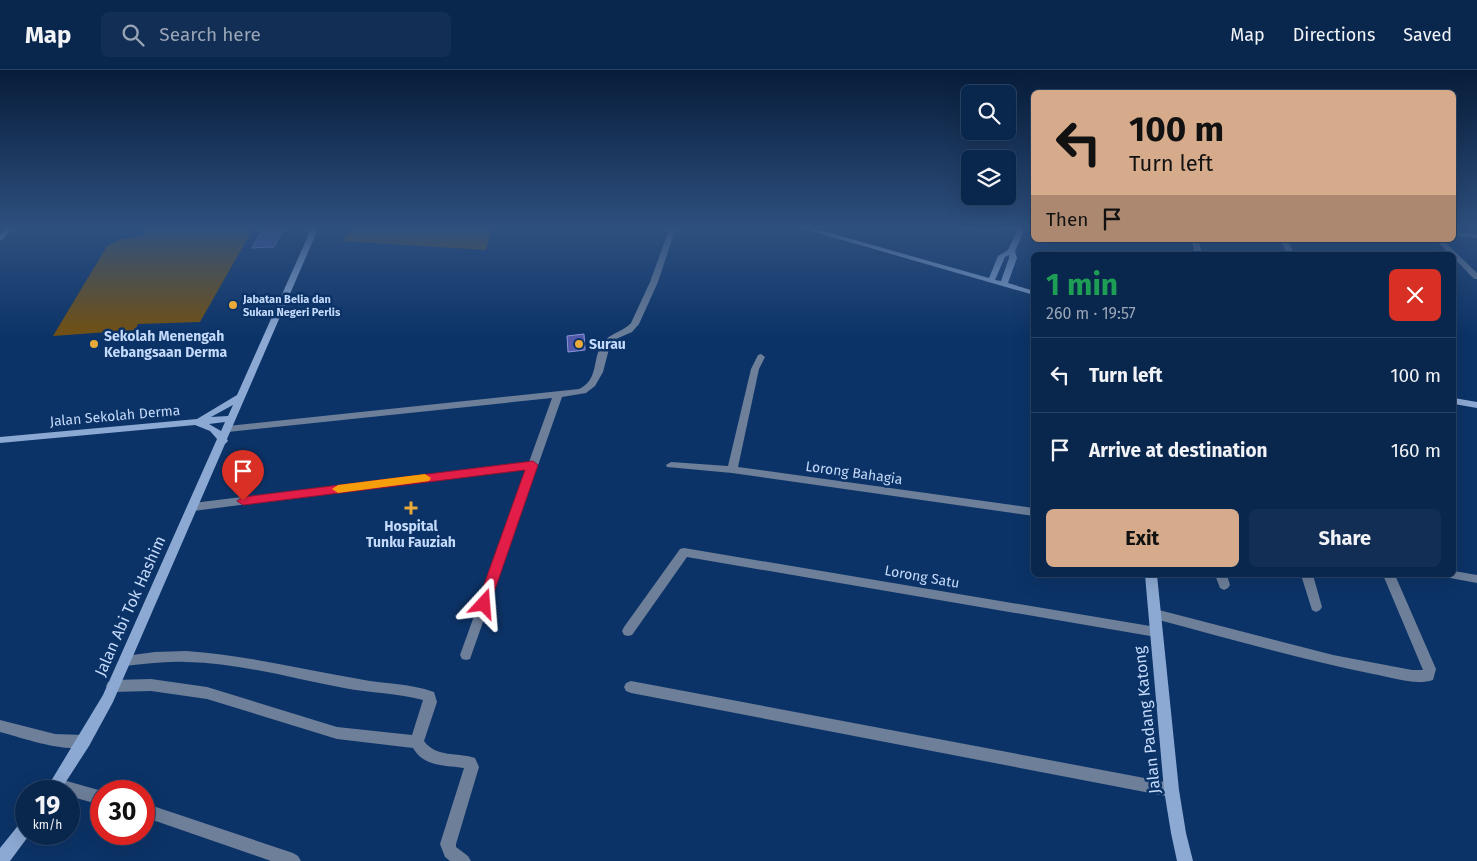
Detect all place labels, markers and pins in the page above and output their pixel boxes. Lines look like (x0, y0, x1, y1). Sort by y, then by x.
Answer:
place label: Jabatan Belia dan Sukan Negeri Perlis (242, 293, 341, 319)
marker: Jabatan Belia dan Sukan Negeri Perlis (227, 299, 239, 311)
place label: Sekolah Menengah Kebangsaan Derma (104, 328, 227, 361)
place label: Surau (589, 336, 626, 353)
marker: Sekolah Menengah Kebangsaan Derma (88, 338, 100, 350)
marker: Surau (573, 338, 585, 350)
pin (222, 450, 264, 501)
marker: Hospital Tunku Fauziah (404, 501, 418, 515)
place label: Hospital Tunku Fauziah (366, 518, 456, 551)

